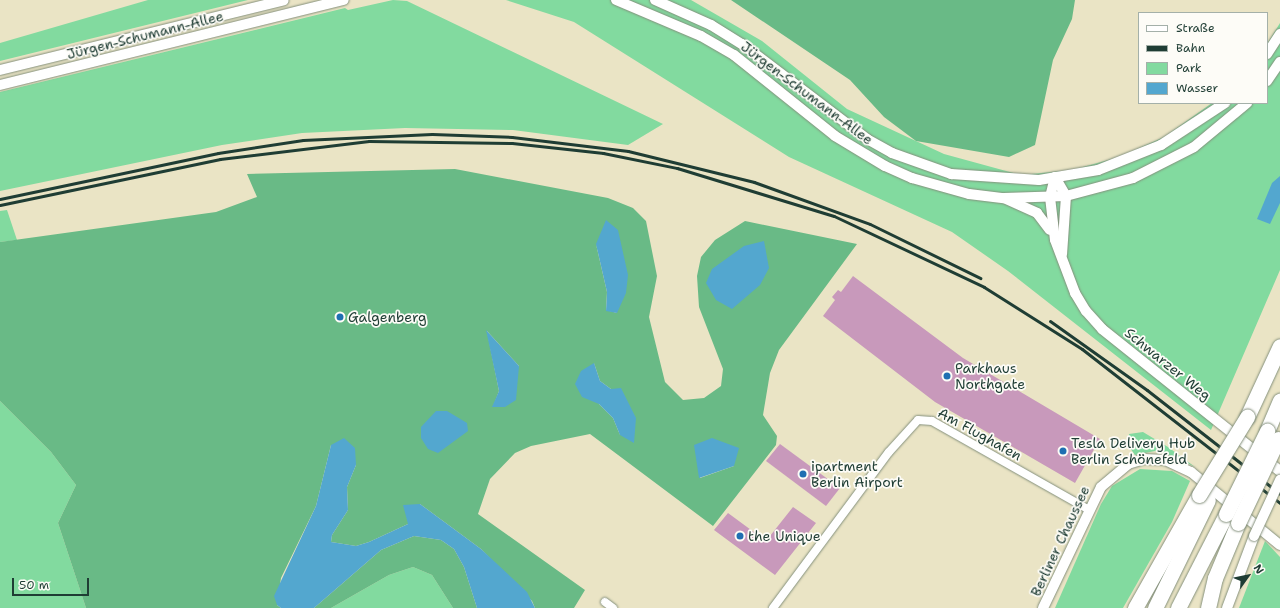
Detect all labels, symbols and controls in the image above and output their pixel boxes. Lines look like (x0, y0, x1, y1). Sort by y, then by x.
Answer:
street label: Jürgen-Schumann-Allee (65, 7, 225, 63)
legend (1138, 12, 1268, 104)
text: Straße (1176, 20, 1215, 36)
street label: Jürgen-Schumann-Allee (738, 38, 876, 148)
text: Bahn (1176, 40, 1205, 56)
text: Park (1176, 60, 1202, 76)
text: Wasser (1176, 80, 1218, 96)
place label: Galgenberg (348, 309, 426, 325)
marker: Galgenberg (335, 312, 345, 322)
street label: Schwarzer Weg (1122, 324, 1214, 404)
place label: Parkhaus Northgate (955, 360, 1025, 392)
marker: Parkhaus Northgate (942, 371, 952, 381)
street label: Am Flughafen (935, 404, 1025, 464)
place label: Tesla Delivery Hub Berlin Schönefeld (1071, 435, 1195, 468)
marker: Tesla Delivery Hub Berlin Schönefeld (1058, 446, 1068, 456)
place label: ipartment Berlin Airport (811, 458, 903, 490)
marker: ipartment Berlin Airport (798, 469, 808, 479)
street label: Berliner Chaussee (1027, 483, 1093, 599)
place label: the Unique (748, 528, 821, 544)
marker: the Unique (735, 531, 745, 541)
north arrow (1228, 556, 1268, 596)
text: N (1250, 561, 1267, 577)
scale bar (14, 570, 91, 596)
text: 50 m (19, 577, 49, 593)

